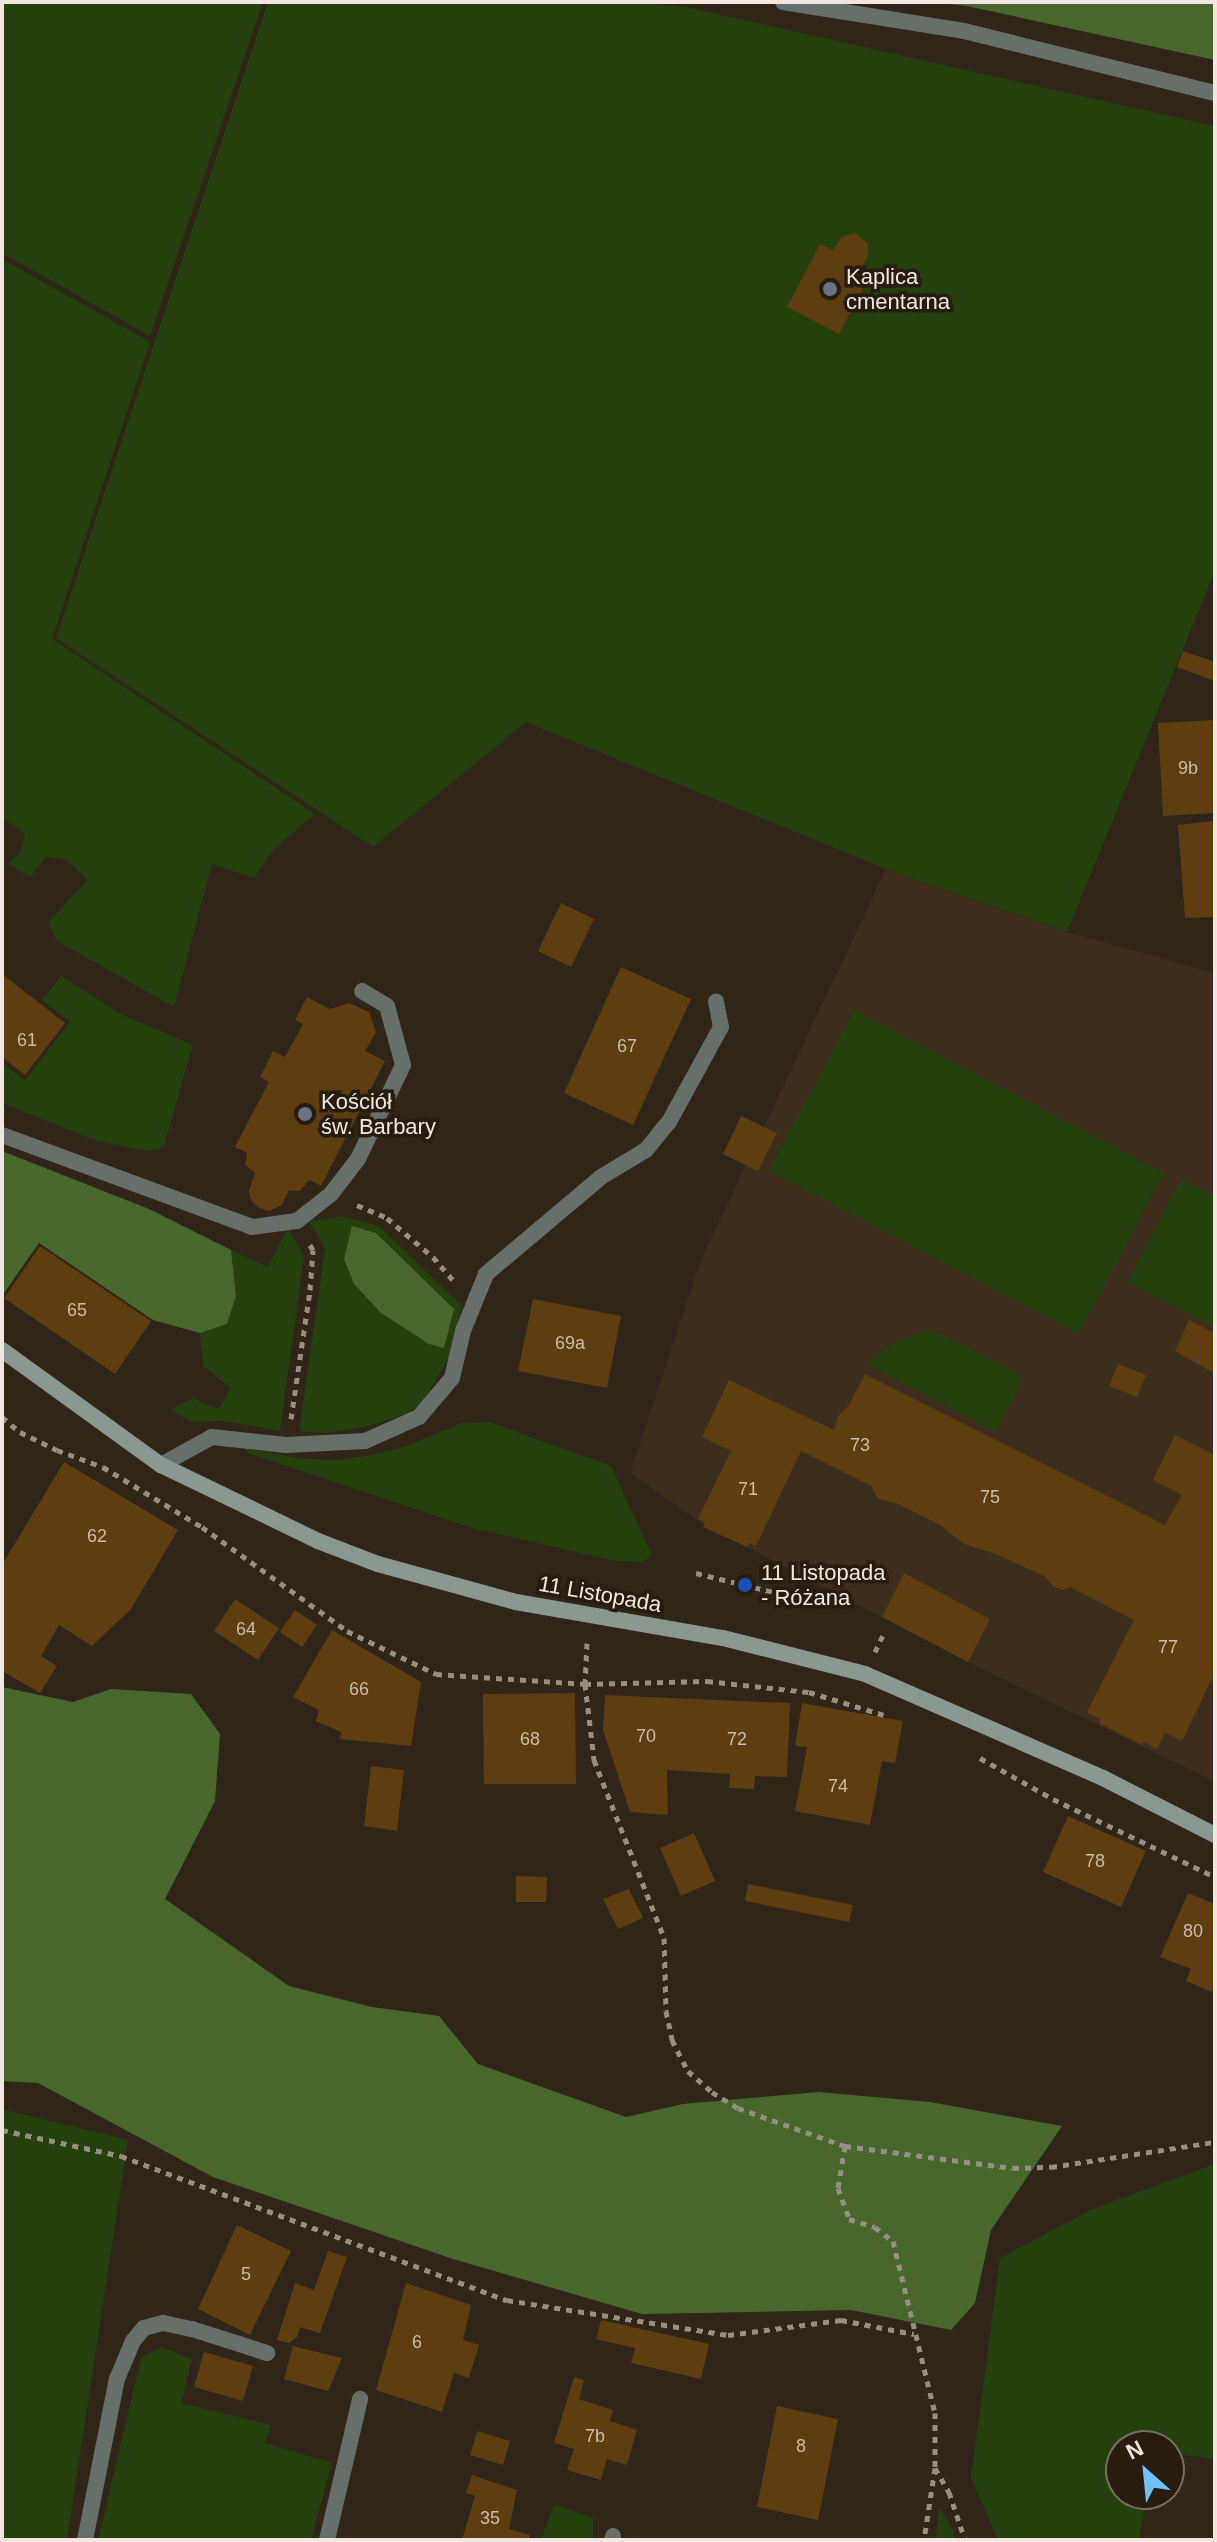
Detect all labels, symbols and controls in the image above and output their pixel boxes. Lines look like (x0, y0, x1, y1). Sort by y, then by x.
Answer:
place label: Kaplica cmentarna (846, 263, 950, 314)
marker: Kaplica cmentarna (821, 280, 839, 298)
house number: 9b (1178, 757, 1198, 779)
house number: 61 (17, 1029, 37, 1051)
house number: 67 (617, 1035, 637, 1057)
place label: Kościół św. Barbary (321, 1088, 436, 1140)
marker: Kościół św. Barbary (296, 1105, 314, 1123)
house number: 65 (67, 1299, 87, 1321)
house number: 69a (555, 1332, 585, 1354)
house number: 73 (850, 1434, 870, 1456)
house number: 71 (738, 1478, 758, 1500)
house number: 75 (980, 1486, 1000, 1508)
house number: 62 (87, 1525, 107, 1547)
place label: 11 Listopada - Różana (761, 1559, 885, 1610)
street label: 11 Listopada (536, 1570, 664, 1618)
marker: 11 Listopada - Różana (736, 1576, 754, 1594)
house number: 64 (236, 1618, 256, 1640)
house number: 77 (1158, 1636, 1178, 1658)
house number: 66 (349, 1678, 369, 1700)
house number: 70 (636, 1725, 656, 1747)
house number: 68 (520, 1728, 540, 1750)
house number: 72 (727, 1728, 747, 1750)
house number: 74 (828, 1775, 848, 1797)
house number: 78 (1085, 1850, 1105, 1872)
house number: 80 (1183, 1920, 1203, 1942)
house number: 5 (241, 2263, 251, 2285)
house number: 6 (412, 2331, 422, 2353)
house number: 7b (585, 2425, 605, 2447)
north arrow (1105, 2430, 1185, 2510)
house number: 8 (796, 2435, 806, 2457)
text: N (1122, 2435, 1148, 2465)
house number: 35 (480, 2507, 500, 2529)

